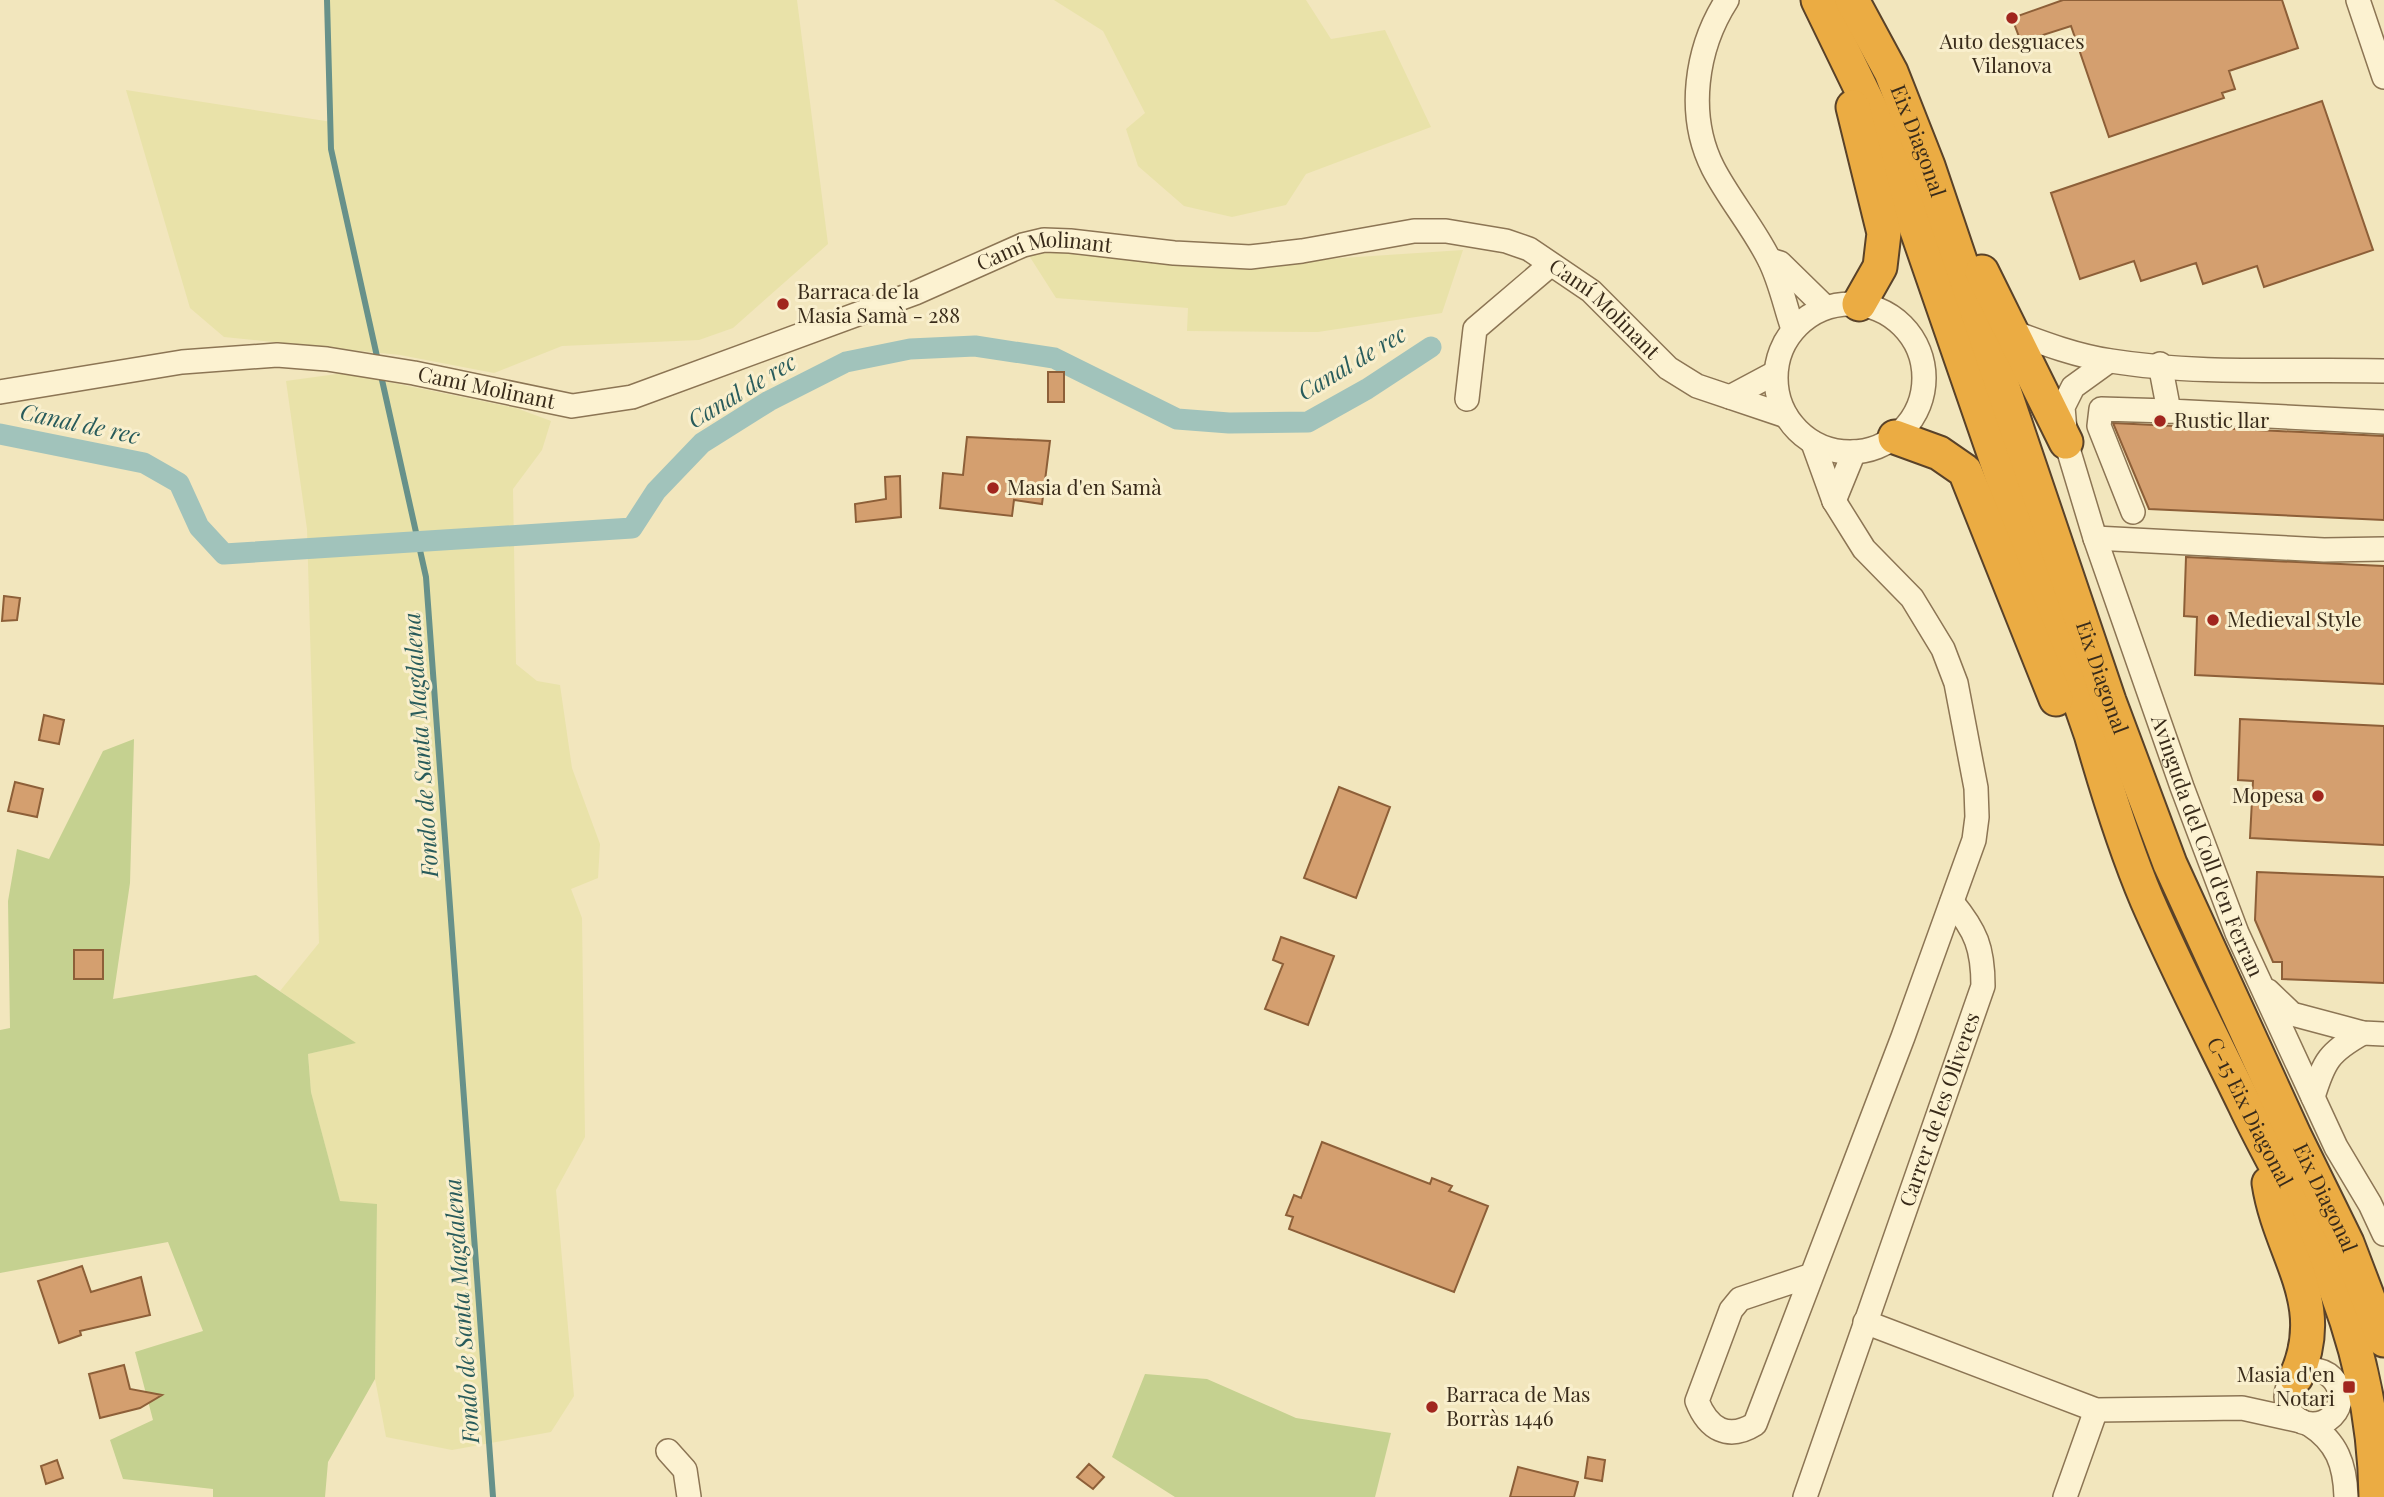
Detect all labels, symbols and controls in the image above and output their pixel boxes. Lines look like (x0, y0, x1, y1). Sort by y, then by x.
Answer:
marker: Auto desguaces Vilanova (2004, 10, 2020, 26)
place label: Auto desguaces Vilanova (1938, 26, 2085, 78)
street label: Eix Diagonal (1885, 80, 1953, 200)
street label: Camí Molinant (971, 224, 1114, 276)
street label: Camí Molinant (1545, 251, 1667, 364)
place label: Barraca de la Masia Samà - 288 (797, 276, 960, 328)
marker: Barraca de la Masia Samà - 288 (775, 296, 791, 312)
water label: Canal de rec (1291, 317, 1411, 406)
water label: Canal de rec (681, 345, 801, 434)
street label: Camí Molinant (416, 358, 558, 414)
water label: Canal de rec (18, 395, 143, 450)
place label: Rustic llar (2174, 405, 2270, 433)
marker: Rustic llar (2152, 413, 2168, 429)
place label: Masia d'en Samà (1007, 472, 1162, 500)
marker: Masia d'en Samà (985, 480, 1001, 496)
place label: Medieval Style (2227, 604, 2362, 632)
water label: Fondo de Santa Magdalena (395, 611, 444, 880)
marker: Medieval Style (2205, 612, 2221, 628)
street label: Eix Diagonal (2071, 617, 2136, 737)
street label: Avinguda del Coll d'en Ferran (2146, 710, 2271, 981)
place label: Mopesa (2232, 780, 2305, 808)
marker: Mopesa (2310, 788, 2326, 804)
street label: Carrer de les Oliveres (1891, 1008, 1985, 1210)
street label: C-15 Eix Diagonal (2202, 1032, 2301, 1191)
street label: Eix Diagonal (2288, 1138, 2365, 1256)
water label: Fondo de Santa Magdalena (436, 1177, 485, 1446)
place label: Masia d'en Notari (2236, 1359, 2335, 1411)
place label: Barraca de Mas Borràs 1446 (1446, 1379, 1590, 1431)
marker: Masia d'en Notari (2341, 1379, 2357, 1395)
marker: Barraca de Mas Borràs 1446 (1424, 1399, 1440, 1415)

